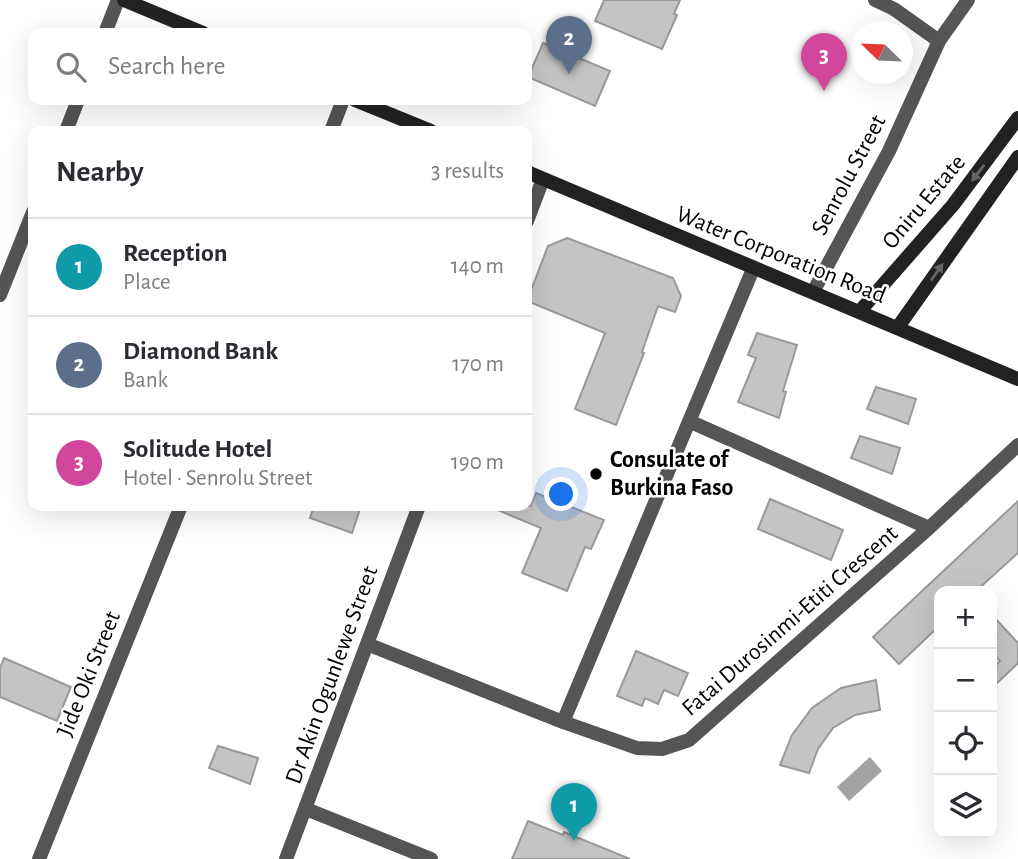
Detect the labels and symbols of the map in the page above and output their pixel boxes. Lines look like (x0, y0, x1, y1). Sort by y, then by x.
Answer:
pin: 2 (546, 16, 592, 74)
north arrow (850, 21, 913, 84)
pin: 3 (801, 33, 847, 91)
street label: Senrolu Street (807, 111, 891, 239)
street label: Oniru Estate (878, 150, 970, 254)
one-way arrow (971, 164, 985, 182)
street label: Water Corporation Road (673, 202, 889, 308)
one-way arrow (930, 263, 944, 281)
place label: Consulate of Burkina Faso (610, 448, 734, 500)
marker: Consulate of Burkina Faso (588, 466, 604, 482)
your location (544, 477, 578, 511)
street label: Fatai Durosinmi-Etiti Crescent (678, 521, 903, 721)
street label: Dr Akin Ogunlewe Street (281, 563, 383, 787)
street label: Jide Oki Street (53, 607, 125, 740)
pin: 1 (551, 783, 597, 841)

